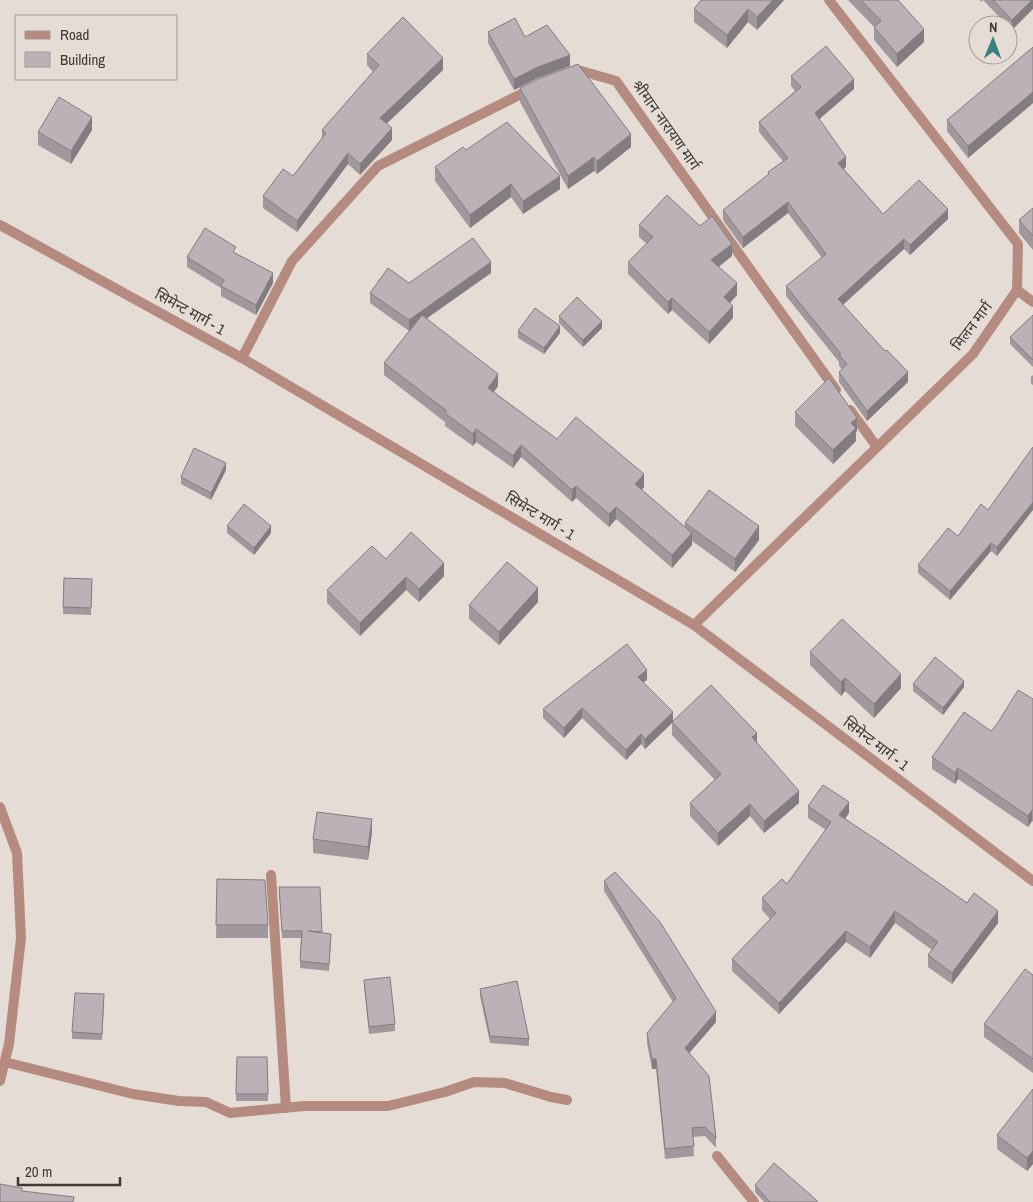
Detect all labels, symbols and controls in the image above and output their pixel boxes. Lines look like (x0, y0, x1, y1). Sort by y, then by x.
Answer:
legend (15, 15, 178, 80)
north arrow (968, 15, 1018, 65)
text: N (989, 18, 998, 36)
text: Road (60, 24, 89, 45)
text: Building (60, 49, 105, 70)
street label: श्रीमान नारायण मार्ग (628, 75, 706, 175)
street label: सिमेन्ट मार्ग - 1 (151, 284, 229, 340)
street label: मिलन मार्ग (946, 296, 997, 354)
street label: सिमेन्ट मार्ग - 1 (502, 487, 579, 545)
street label: सिमेन्ट मार्ग - 1 (839, 712, 914, 775)
scale bar (18, 1154, 120, 1186)
text: 20 m (25, 1161, 52, 1182)

